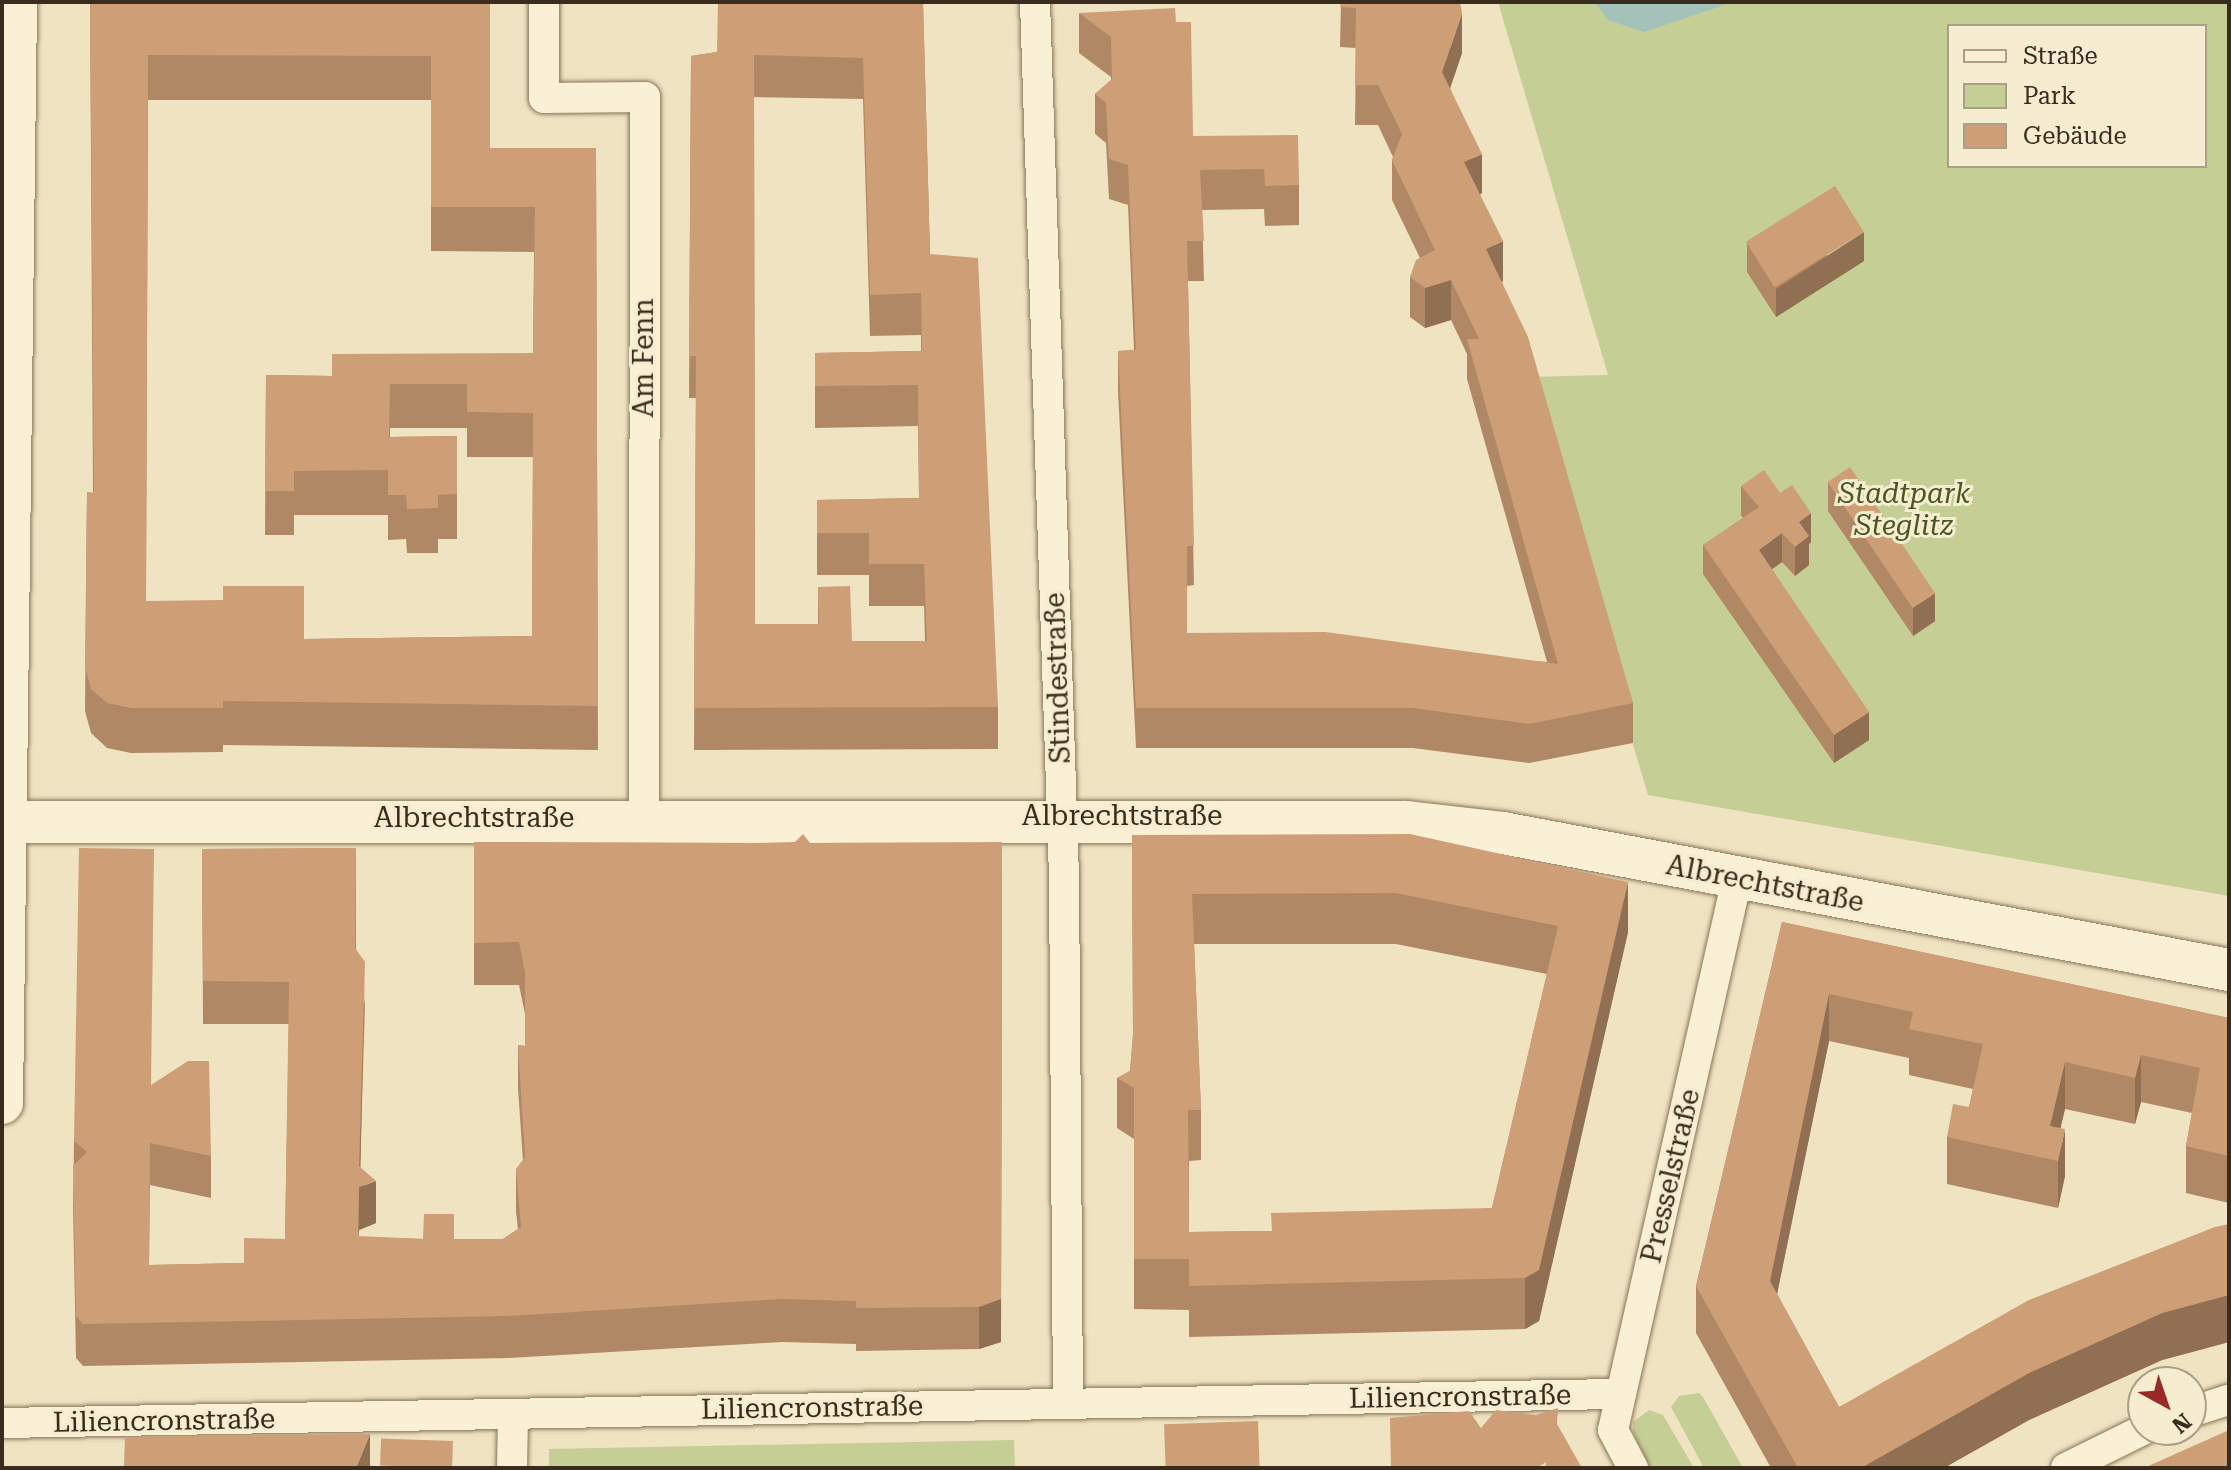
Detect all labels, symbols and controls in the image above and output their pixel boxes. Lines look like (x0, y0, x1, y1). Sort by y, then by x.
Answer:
legend (1947, 24, 2207, 168)
text: Straße (2023, 42, 2098, 70)
text: Park (2023, 82, 2076, 110)
text: Gebäude (2023, 122, 2127, 150)
street label: Am Fenn (627, 298, 661, 418)
park label: Stadtpark Steglitz (1838, 477, 1970, 543)
street label: Stindestraße (1038, 592, 1078, 764)
street label: Albrechtstraße (1022, 799, 1222, 833)
street label: Albrechtstraße (374, 801, 574, 835)
street label: Albrechtstraße (1663, 848, 1867, 920)
street label: Presselstraße (1635, 1086, 1707, 1266)
north arrow (2127, 1366, 2207, 1446)
street label: Liliencronstraße (1349, 1378, 1571, 1416)
street label: Liliencronstraße (701, 1389, 923, 1427)
street label: Liliencronstraße (53, 1402, 275, 1440)
text: N (2167, 1408, 2196, 1438)

